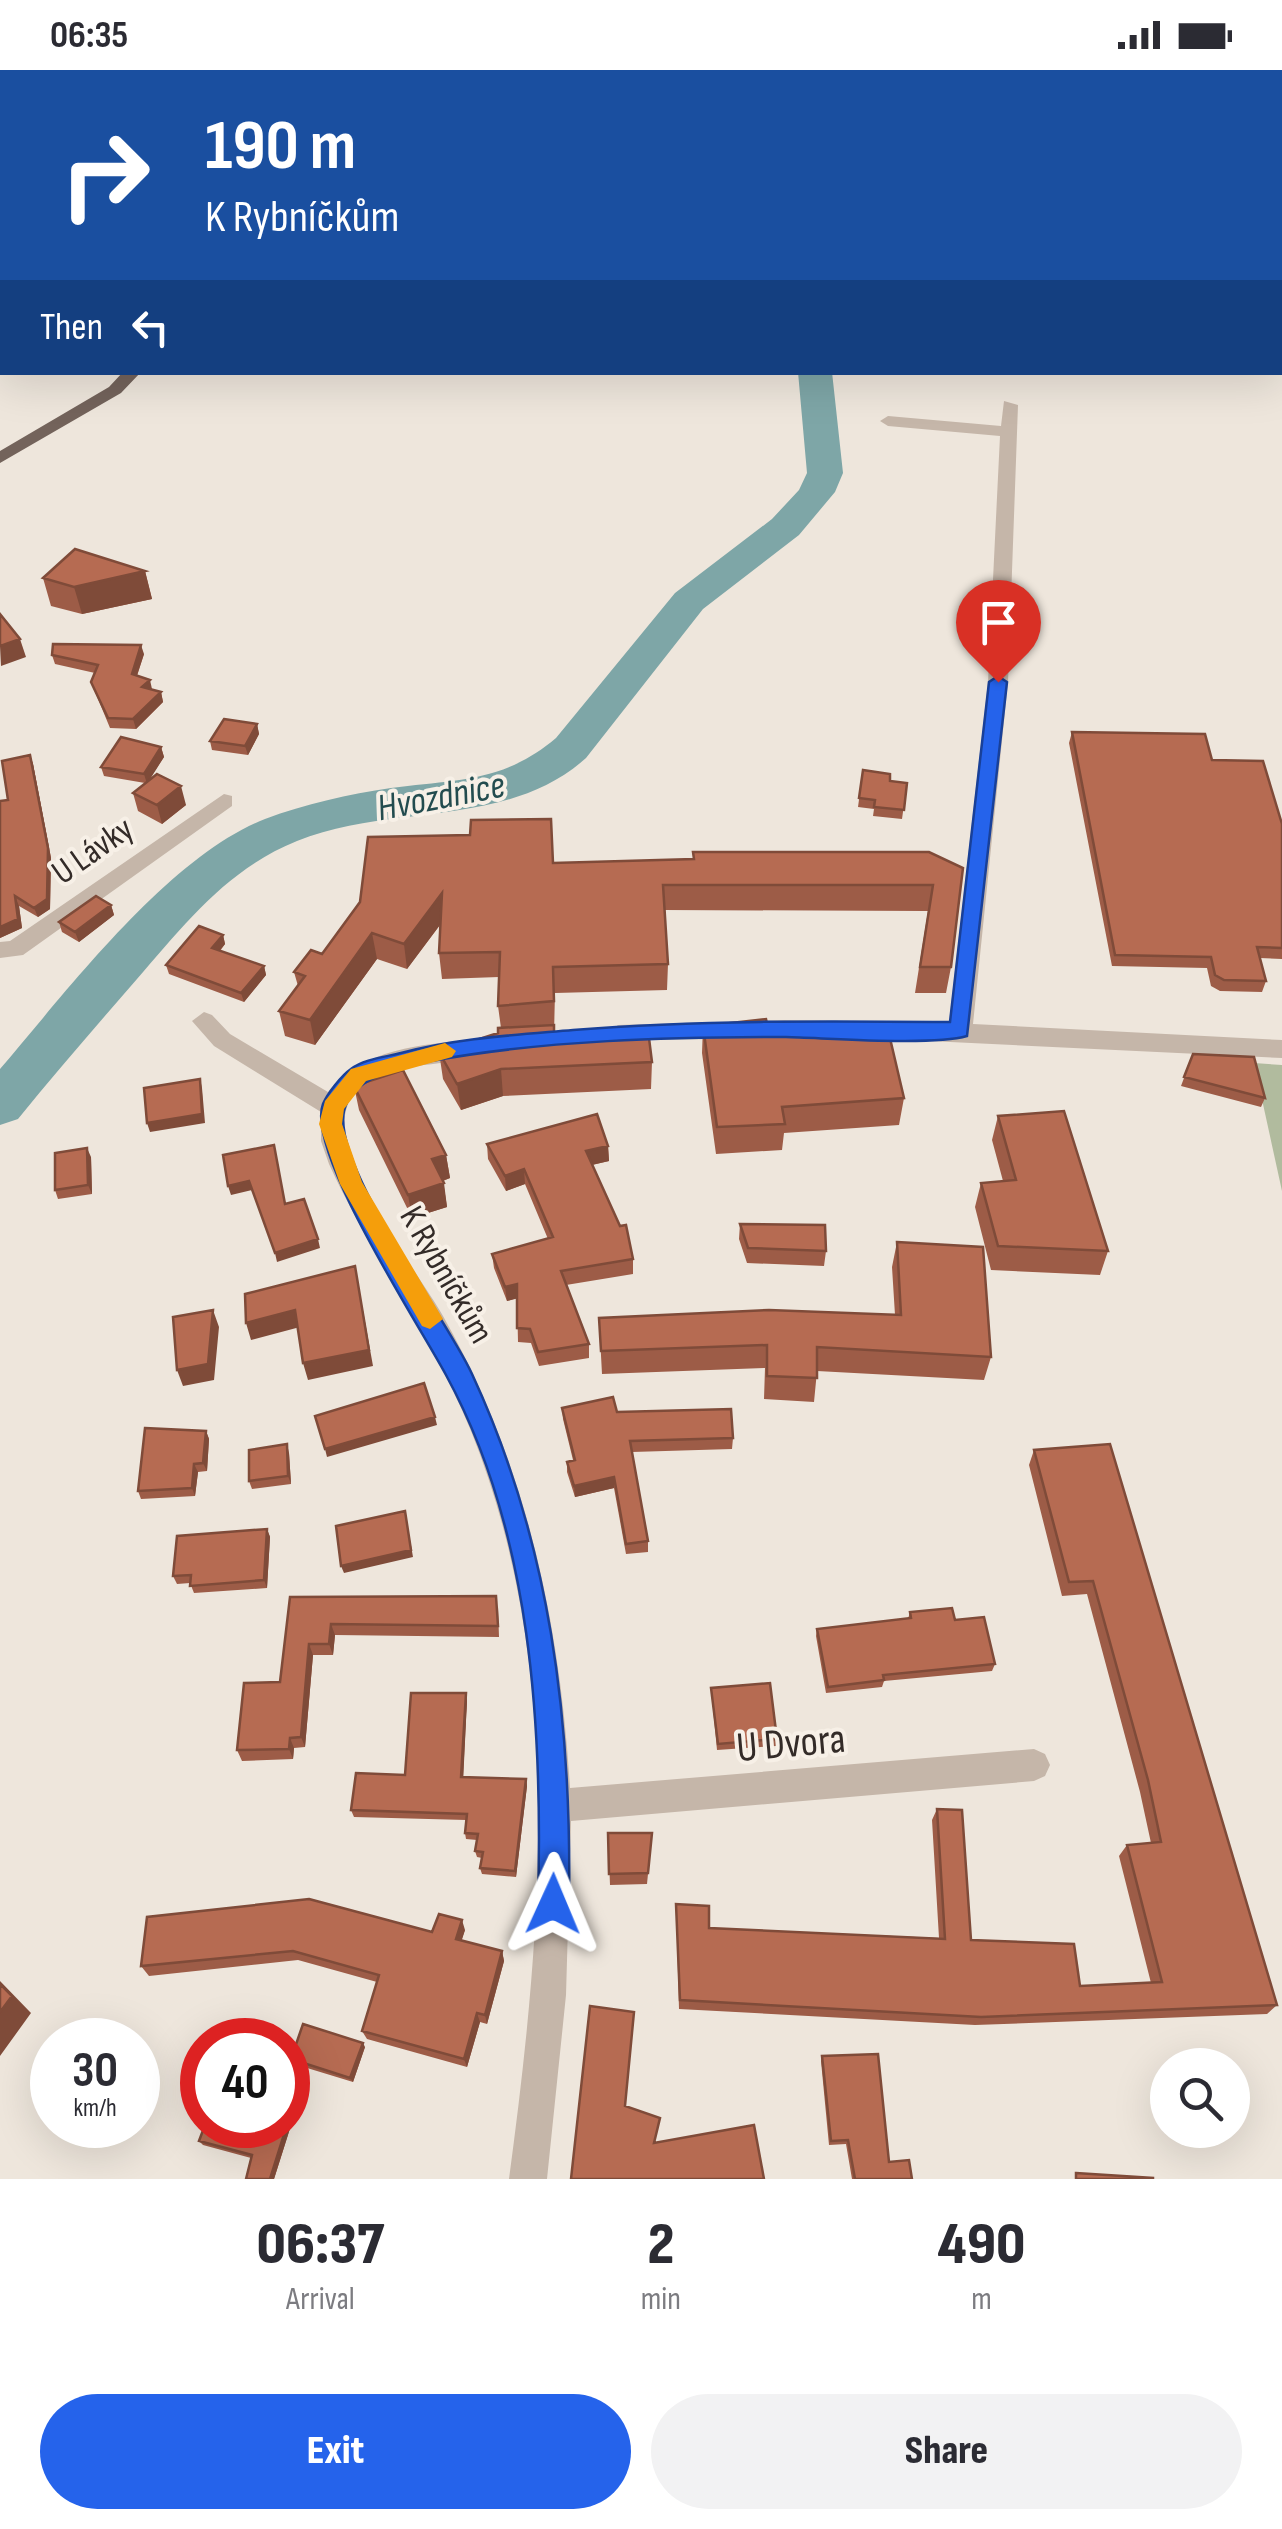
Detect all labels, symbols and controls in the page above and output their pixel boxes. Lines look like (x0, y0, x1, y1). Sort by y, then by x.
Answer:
text: 06:35 (50, 13, 128, 58)
text: 190 m (205, 105, 356, 189)
icon: right (40, 110, 170, 240)
text: K Rybníčkům (205, 190, 399, 245)
icon: left (123, 300, 178, 355)
text: Then (40, 305, 103, 350)
pin (956, 580, 1041, 683)
icon: arrive (971, 595, 1026, 650)
water label: Hvozdnice (373, 763, 509, 831)
street label: U Lávky (44, 808, 142, 894)
street label: K Rybníčkům (390, 1199, 502, 1351)
street label: U Dvora (735, 1714, 847, 1774)
position arrow (501, 1852, 605, 1956)
speed limit sign: 40 (180, 2018, 310, 2148)
text: 30 (72, 2041, 118, 2101)
map controls (1150, 2048, 1250, 2148)
button: search (1150, 2048, 1250, 2148)
text: km/h (73, 2093, 117, 2124)
text: 06:37 (257, 2209, 384, 2281)
text: 2 (647, 2209, 674, 2281)
text: 490 (937, 2209, 1025, 2281)
text: Arrival (286, 2280, 355, 2319)
text: min (641, 2280, 681, 2319)
text: m (971, 2280, 992, 2319)
button: Exit (40, 2394, 631, 2509)
button: Share (651, 2394, 1242, 2509)

